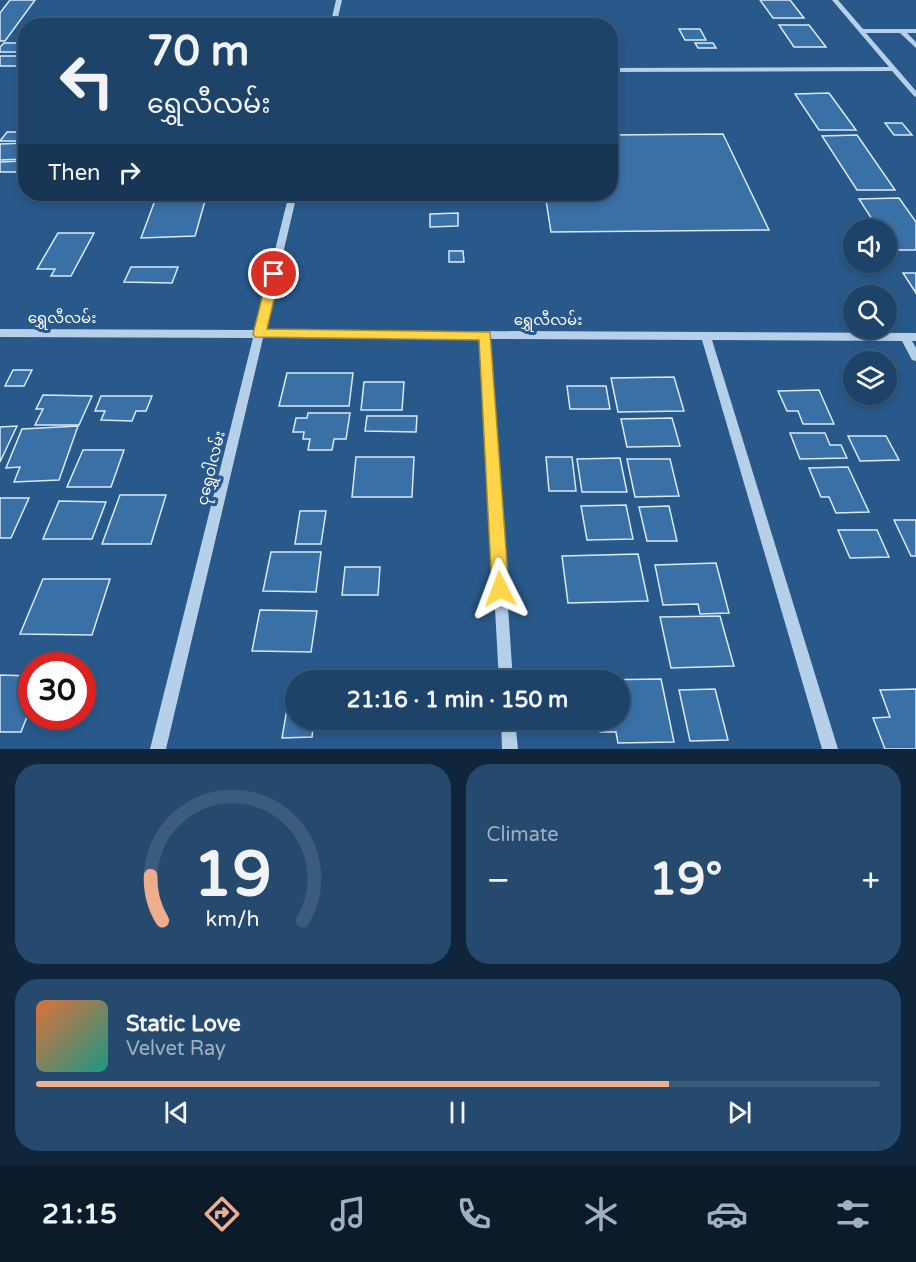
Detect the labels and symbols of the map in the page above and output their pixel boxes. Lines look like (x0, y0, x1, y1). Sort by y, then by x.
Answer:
pin (248, 248, 299, 299)
street label: ရွှေလီလမ်း (28, 308, 96, 330)
street label: ရွှေလီလမ်း (514, 310, 582, 332)
street label: ငုရွှေဝါလမ်း (192, 429, 232, 508)
position arrow (468, 557, 532, 621)
speed limit sign: 30 (18, 652, 96, 730)

